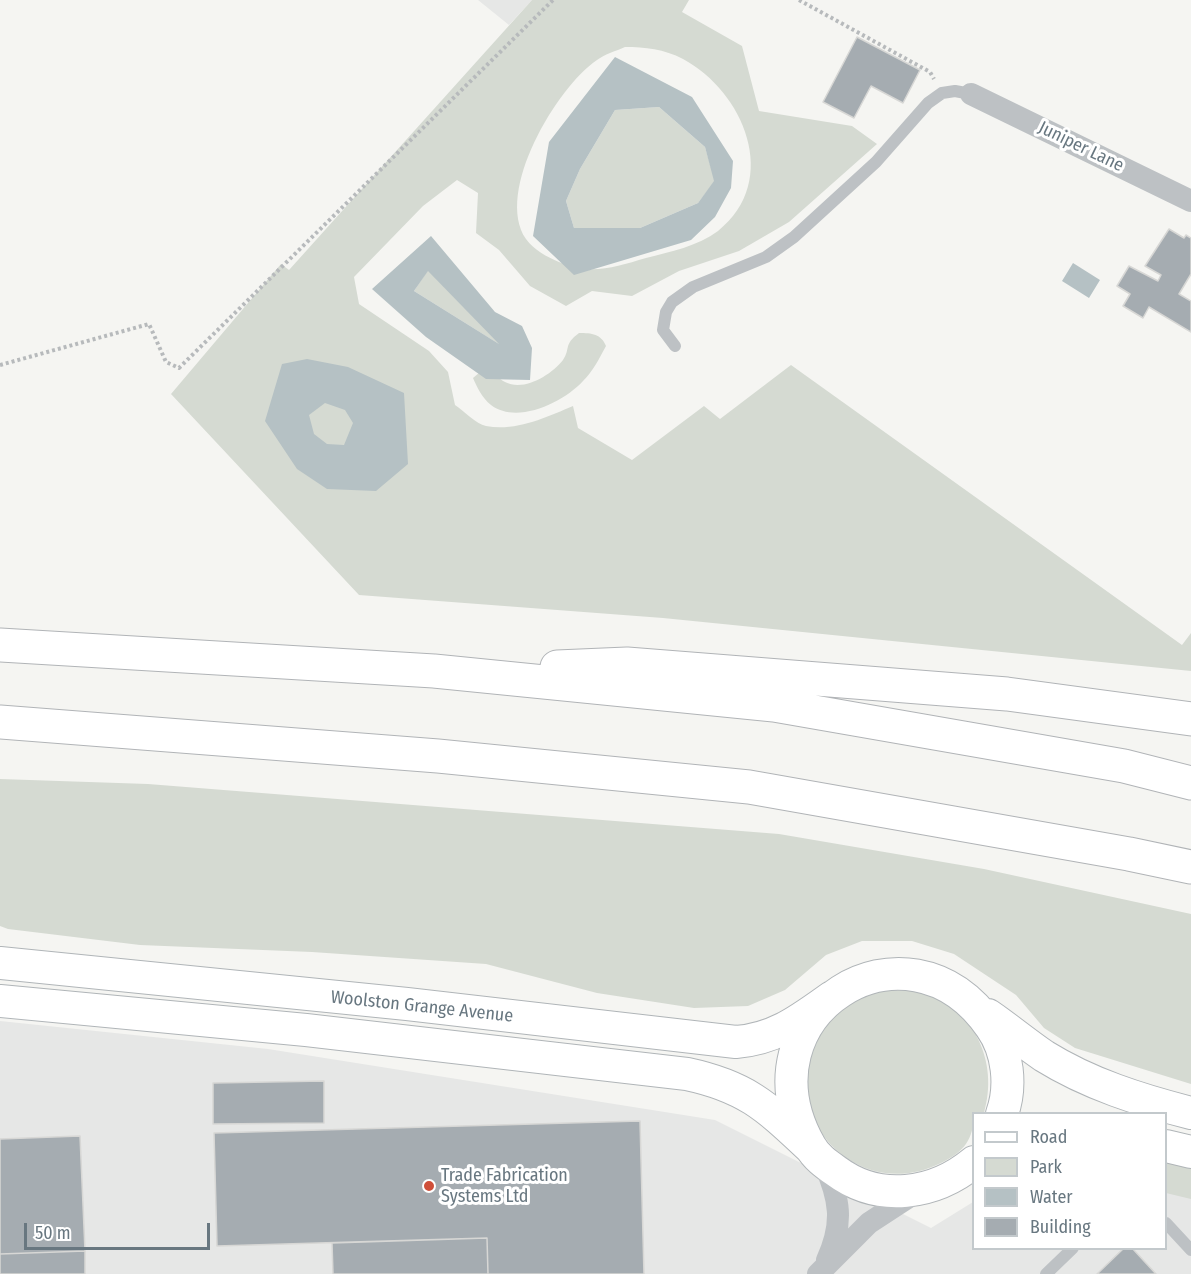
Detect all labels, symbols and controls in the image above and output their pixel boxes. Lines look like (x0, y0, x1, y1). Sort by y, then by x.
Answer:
street label: Juniper Lane (1035, 117, 1127, 177)
street label: Woolston Grange Avenue (330, 987, 514, 1027)
legend (972, 1112, 1167, 1250)
text: Road (1030, 1126, 1067, 1148)
text: Park (1030, 1156, 1062, 1178)
place label: Trade Fabrication Systems Ltd (441, 1165, 568, 1208)
marker: Trade Fabrication Systems Ltd (422, 1179, 436, 1193)
text: Water (1030, 1186, 1073, 1208)
scale bar (27, 1211, 213, 1249)
text: Building (1030, 1216, 1091, 1238)
text: 50 m (35, 1222, 71, 1244)

